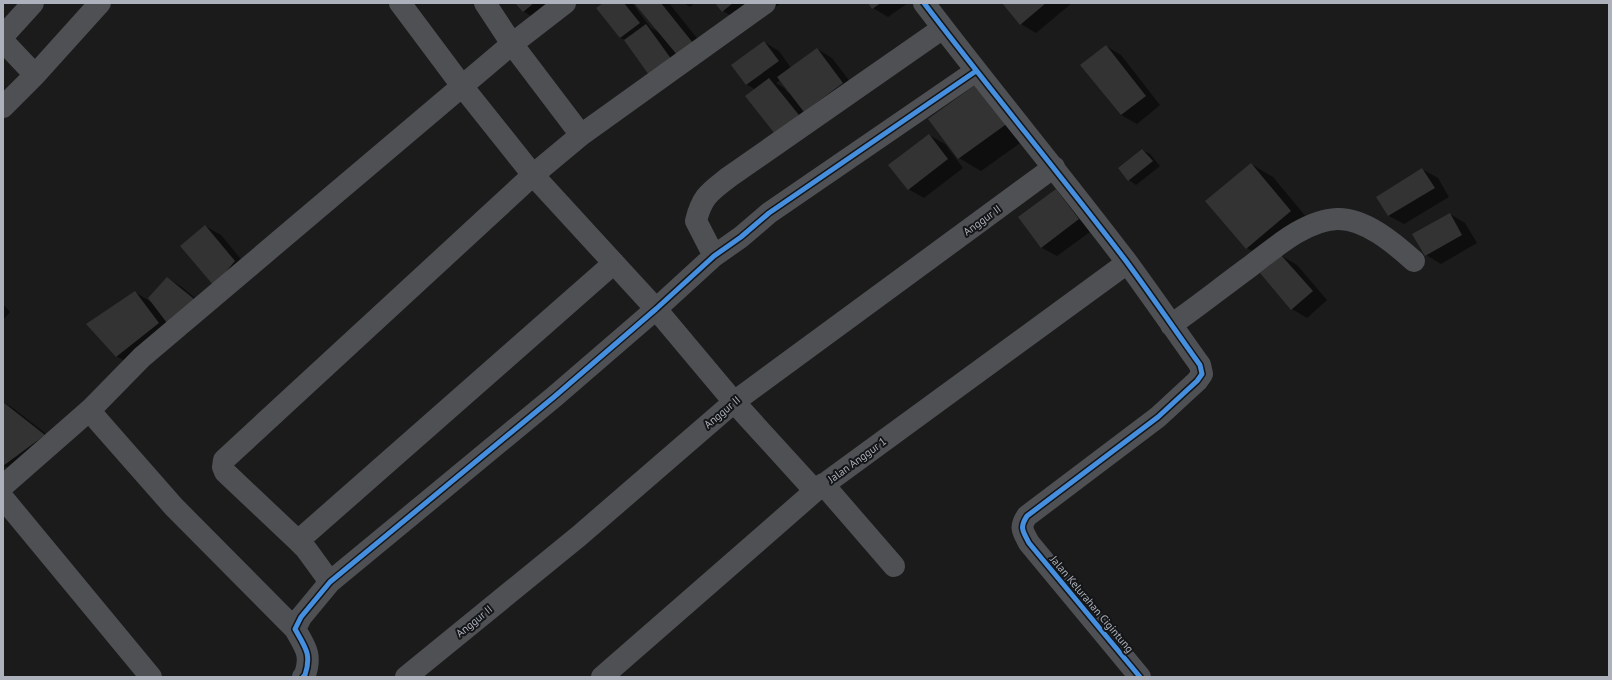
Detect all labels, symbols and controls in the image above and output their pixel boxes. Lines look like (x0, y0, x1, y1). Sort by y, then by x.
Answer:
street label: Anggur II (960, 202, 1004, 238)
street label: Anggur II (701, 393, 743, 431)
street label: Jalan Anggur 1 (824, 434, 889, 486)
street label: Jalan Kelurahan Cigintung (1047, 552, 1137, 655)
street label: Anggur II (453, 602, 495, 640)

